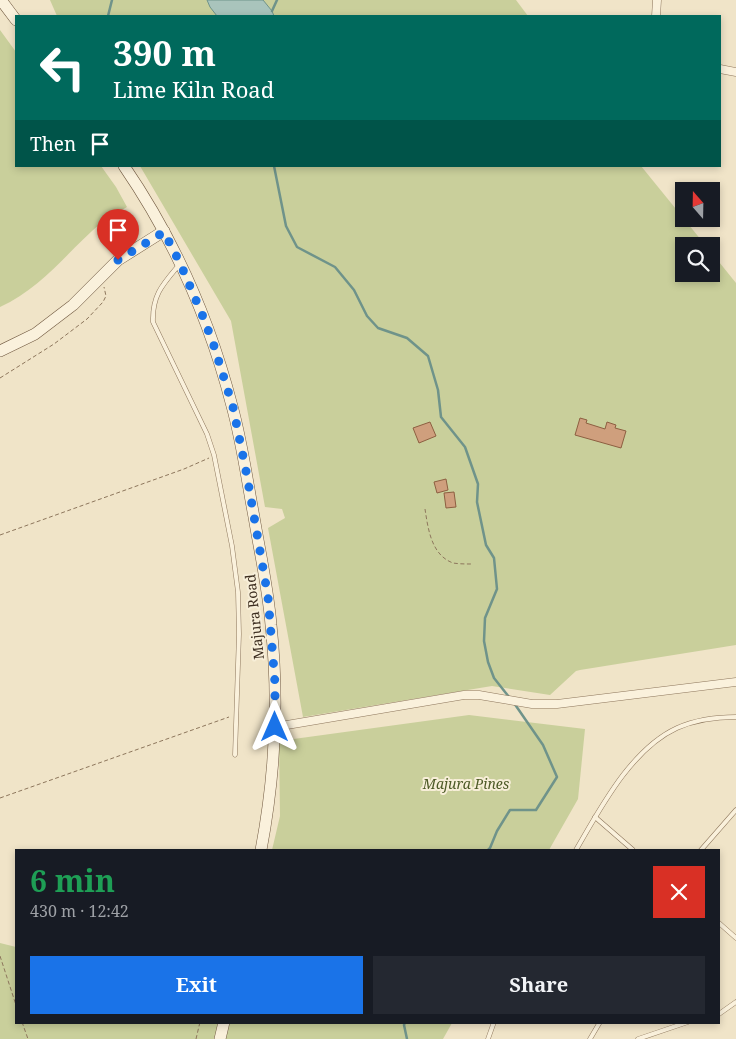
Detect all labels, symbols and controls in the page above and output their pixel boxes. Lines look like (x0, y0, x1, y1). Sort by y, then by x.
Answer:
text: 390 m (113, 29, 216, 76)
icon: left (30, 35, 95, 100)
text: Lime Kiln Road (113, 74, 274, 104)
icon: arrive (86, 130, 114, 158)
text: Then (30, 131, 76, 157)
north arrow (675, 182, 720, 228)
map controls (675, 182, 720, 282)
pin (97, 209, 139, 260)
icon: arrive (104, 216, 132, 244)
button: search (675, 237, 720, 282)
street label: Majura Road (240, 573, 268, 661)
position arrow (248, 700, 300, 752)
park label: Majura Pines (422, 774, 510, 793)
text: 6 min (30, 860, 115, 901)
button: close (653, 866, 705, 918)
text: 430 m · 12:42 (30, 900, 129, 922)
button: Exit (30, 956, 363, 1014)
button: Share (373, 956, 705, 1014)

